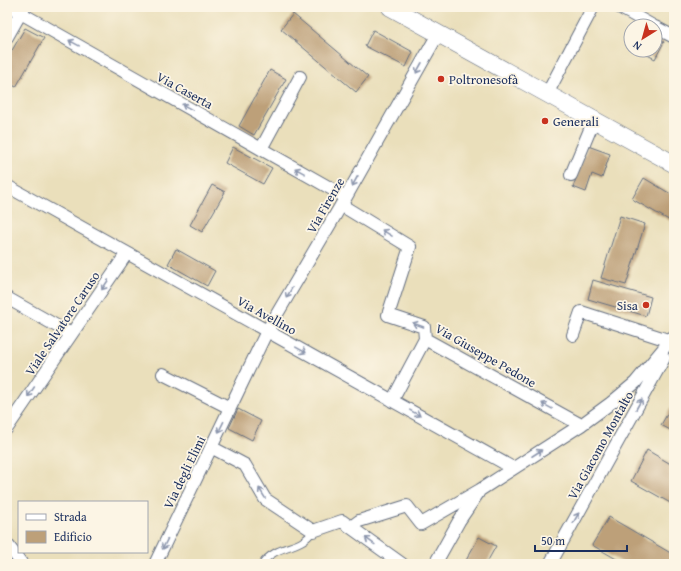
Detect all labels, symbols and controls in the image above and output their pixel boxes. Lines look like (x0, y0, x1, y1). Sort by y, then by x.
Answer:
north arrow (623, 18, 663, 58)
text: N (629, 37, 645, 55)
one-way arrow (68, 38, 80, 46)
one-way arrow (415, 62, 422, 74)
street label: Via Caserta (153, 67, 217, 114)
place label: Poltronesofà (449, 70, 519, 89)
marker: Poltronesofà (436, 74, 446, 84)
one-way arrow (181, 102, 193, 110)
place label: Generali (553, 112, 599, 131)
marker: Generali (540, 116, 550, 126)
one-way arrow (294, 166, 306, 174)
street label: Via Firenze (302, 174, 349, 237)
one-way arrow (351, 175, 359, 187)
one-way arrow (381, 228, 393, 236)
street label: Viale Salvatore Caruso (20, 267, 105, 379)
one-way arrow (101, 279, 109, 290)
one-way arrow (285, 287, 293, 299)
street label: Via Avellino (233, 291, 300, 340)
place label: Sisa (617, 296, 639, 315)
marker: Sisa (641, 300, 651, 310)
street label: Via Giuseppe Pedone (432, 319, 540, 392)
one-way arrow (412, 321, 425, 328)
one-way arrow (295, 347, 307, 354)
one-way arrow (27, 386, 35, 398)
street label: Via Giacomo Montalto (563, 387, 638, 503)
one-way arrow (635, 398, 643, 410)
one-way arrow (541, 402, 553, 409)
one-way arrow (409, 410, 421, 418)
one-way arrow (217, 421, 224, 433)
street label: Via degli Elimi (159, 432, 210, 512)
one-way arrow (531, 449, 543, 457)
one-way arrow (258, 488, 266, 499)
legend (18, 501, 148, 553)
text: Strada (54, 508, 87, 525)
one-way arrow (573, 512, 580, 524)
scale bar (535, 527, 627, 553)
text: Edificio (54, 528, 92, 545)
text: 50 m (541, 532, 565, 549)
one-way arrow (365, 537, 376, 545)
one-way arrow (161, 538, 168, 550)

